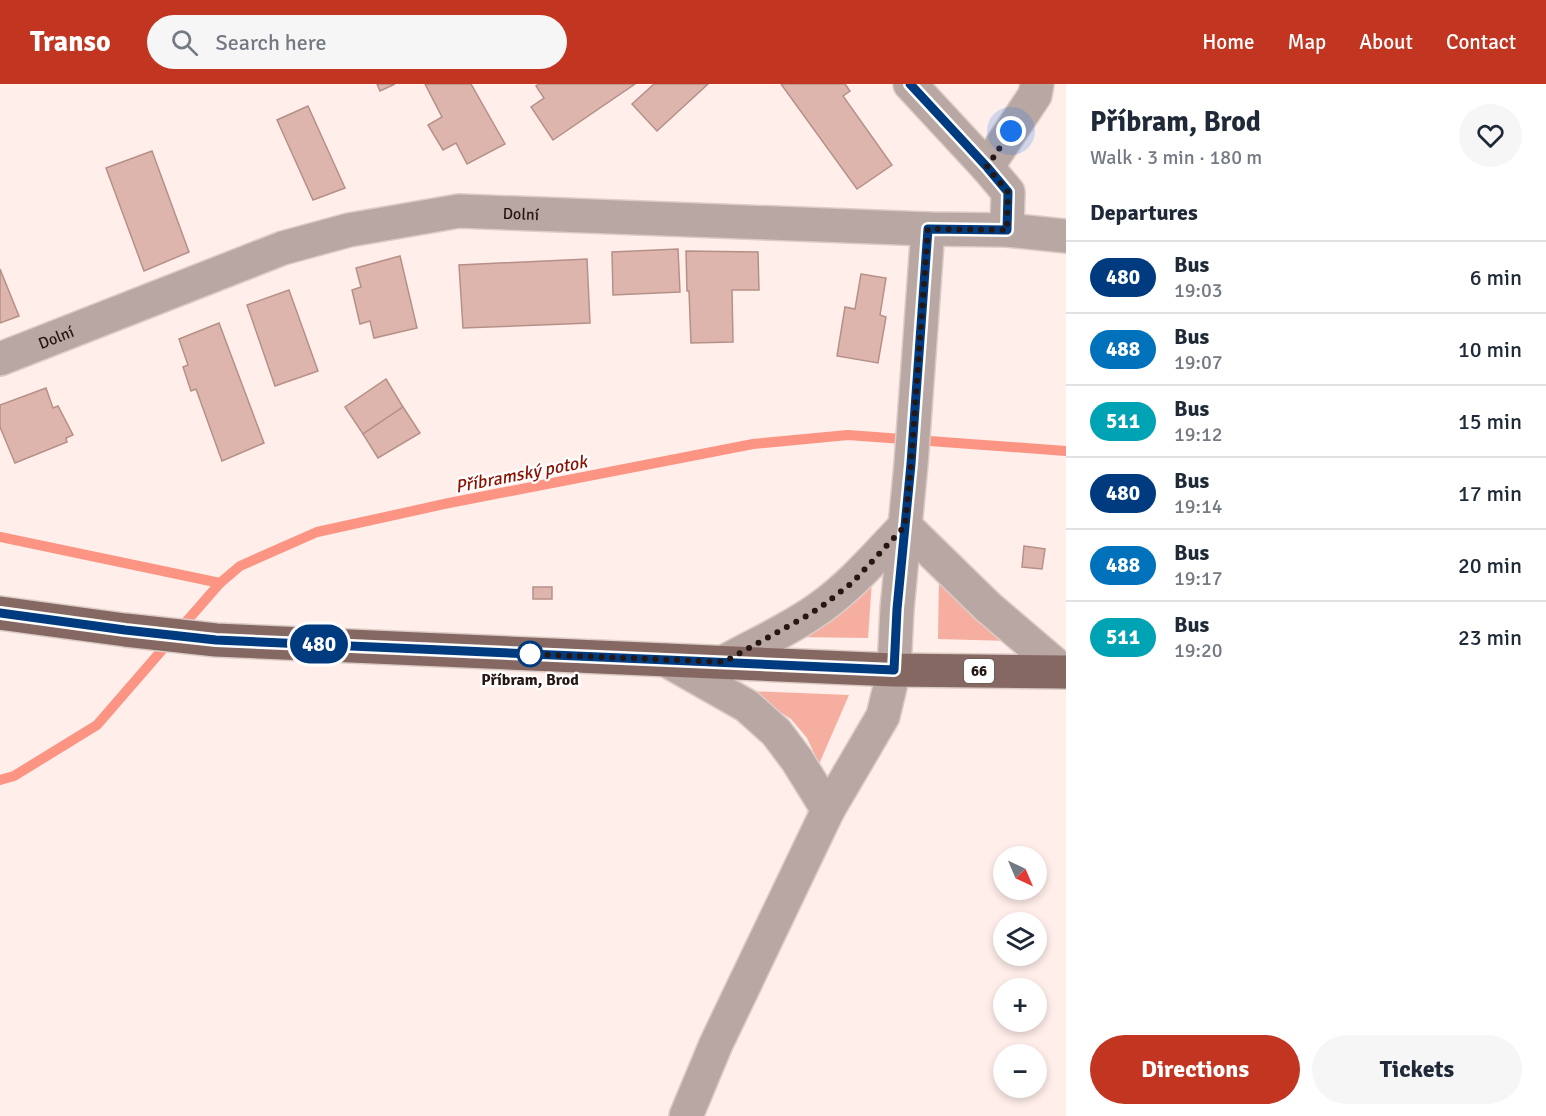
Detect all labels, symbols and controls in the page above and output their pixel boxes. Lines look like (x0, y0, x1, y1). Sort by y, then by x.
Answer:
search box (147, 15, 567, 69)
text: Transo (30, 25, 111, 59)
icon: search (168, 26, 201, 59)
text: Search here (216, 29, 326, 56)
text: Home (1202, 29, 1255, 55)
text: Map (1288, 29, 1326, 55)
text: About (1359, 29, 1413, 55)
text: Contact (1446, 29, 1516, 55)
button: heart (1459, 104, 1522, 167)
text: Příbram, Brod (1090, 105, 1261, 139)
your location (996, 116, 1026, 146)
text: Walk · 3 min · 180 m (1090, 145, 1262, 170)
text: Departures (1090, 199, 1198, 226)
street label: Dolní (502, 204, 540, 225)
text: Bus (1174, 251, 1209, 278)
text: 480 (1106, 264, 1140, 290)
text: 6 min (1470, 264, 1522, 291)
text: 19:03 (1174, 278, 1223, 303)
street label: Dolní (36, 322, 77, 354)
text: Bus (1174, 323, 1209, 350)
text: 488 (1106, 336, 1140, 362)
text: 10 min (1458, 336, 1522, 363)
text: 19:07 (1174, 350, 1223, 375)
text: Bus (1174, 395, 1209, 422)
text: 511 (1106, 408, 1140, 434)
text: 15 min (1458, 408, 1522, 435)
text: 19:12 (1174, 422, 1223, 447)
water label: Příbramský potok (453, 450, 591, 498)
text: Bus (1174, 467, 1209, 494)
text: 480 (1106, 480, 1140, 506)
text: 17 min (1458, 480, 1522, 507)
text: 19:14 (1174, 494, 1223, 519)
text: Bus (1174, 539, 1209, 566)
text: 488 (1106, 552, 1140, 578)
text: 20 min (1458, 552, 1522, 579)
text: 19:17 (1174, 566, 1223, 591)
text: Bus (1174, 611, 1209, 638)
line badge: 480 (284, 624, 354, 664)
text: 511 (1106, 624, 1140, 650)
text: 23 min (1458, 624, 1522, 651)
text: 480 (302, 631, 336, 657)
text: 19:20 (1174, 638, 1223, 663)
marker: Příbram, Brod (517, 641, 543, 667)
road number: 66 (964, 659, 994, 683)
place label: Příbram, Brod (481, 670, 579, 690)
north arrow (993, 846, 1047, 900)
map controls (993, 846, 1047, 1098)
button: layers (993, 912, 1047, 966)
button: + (993, 978, 1047, 1032)
button: Directions (1090, 1035, 1300, 1104)
button: Tickets (1312, 1035, 1522, 1104)
button: − (993, 1044, 1047, 1098)

